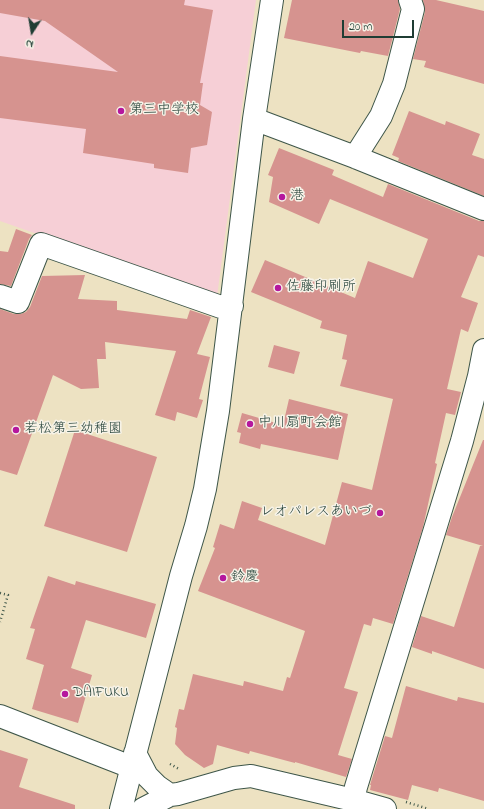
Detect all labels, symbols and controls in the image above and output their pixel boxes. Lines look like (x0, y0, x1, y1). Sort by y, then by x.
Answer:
north arrow (12, 12, 52, 52)
scale bar (344, 12, 416, 38)
text: 20 m (349, 18, 372, 36)
text: N (24, 35, 35, 52)
place label: 第三中学校 (129, 103, 199, 119)
marker: 第三中学校 (116, 106, 126, 116)
place label: 港 (290, 189, 304, 205)
marker: 港 (277, 192, 287, 202)
place label: 佐藤印刷所 (286, 280, 356, 296)
marker: 佐藤印刷所 (273, 283, 283, 293)
place label: 中川扇町会館 (258, 416, 342, 432)
marker: 中川扇町会館 (245, 419, 255, 429)
place label: 若松第三幼稚園 (24, 422, 122, 438)
marker: 若松第三幼稚園 (11, 425, 21, 435)
place label: レオパレスあいづ (260, 505, 372, 521)
marker: レオパレスあいづ (375, 508, 385, 518)
place label: 鈴慶 (231, 570, 259, 586)
marker: 鈴慶 (218, 573, 228, 583)
place label: DAIFUKU (73, 686, 129, 702)
marker: DAIFUKU (60, 689, 70, 699)

